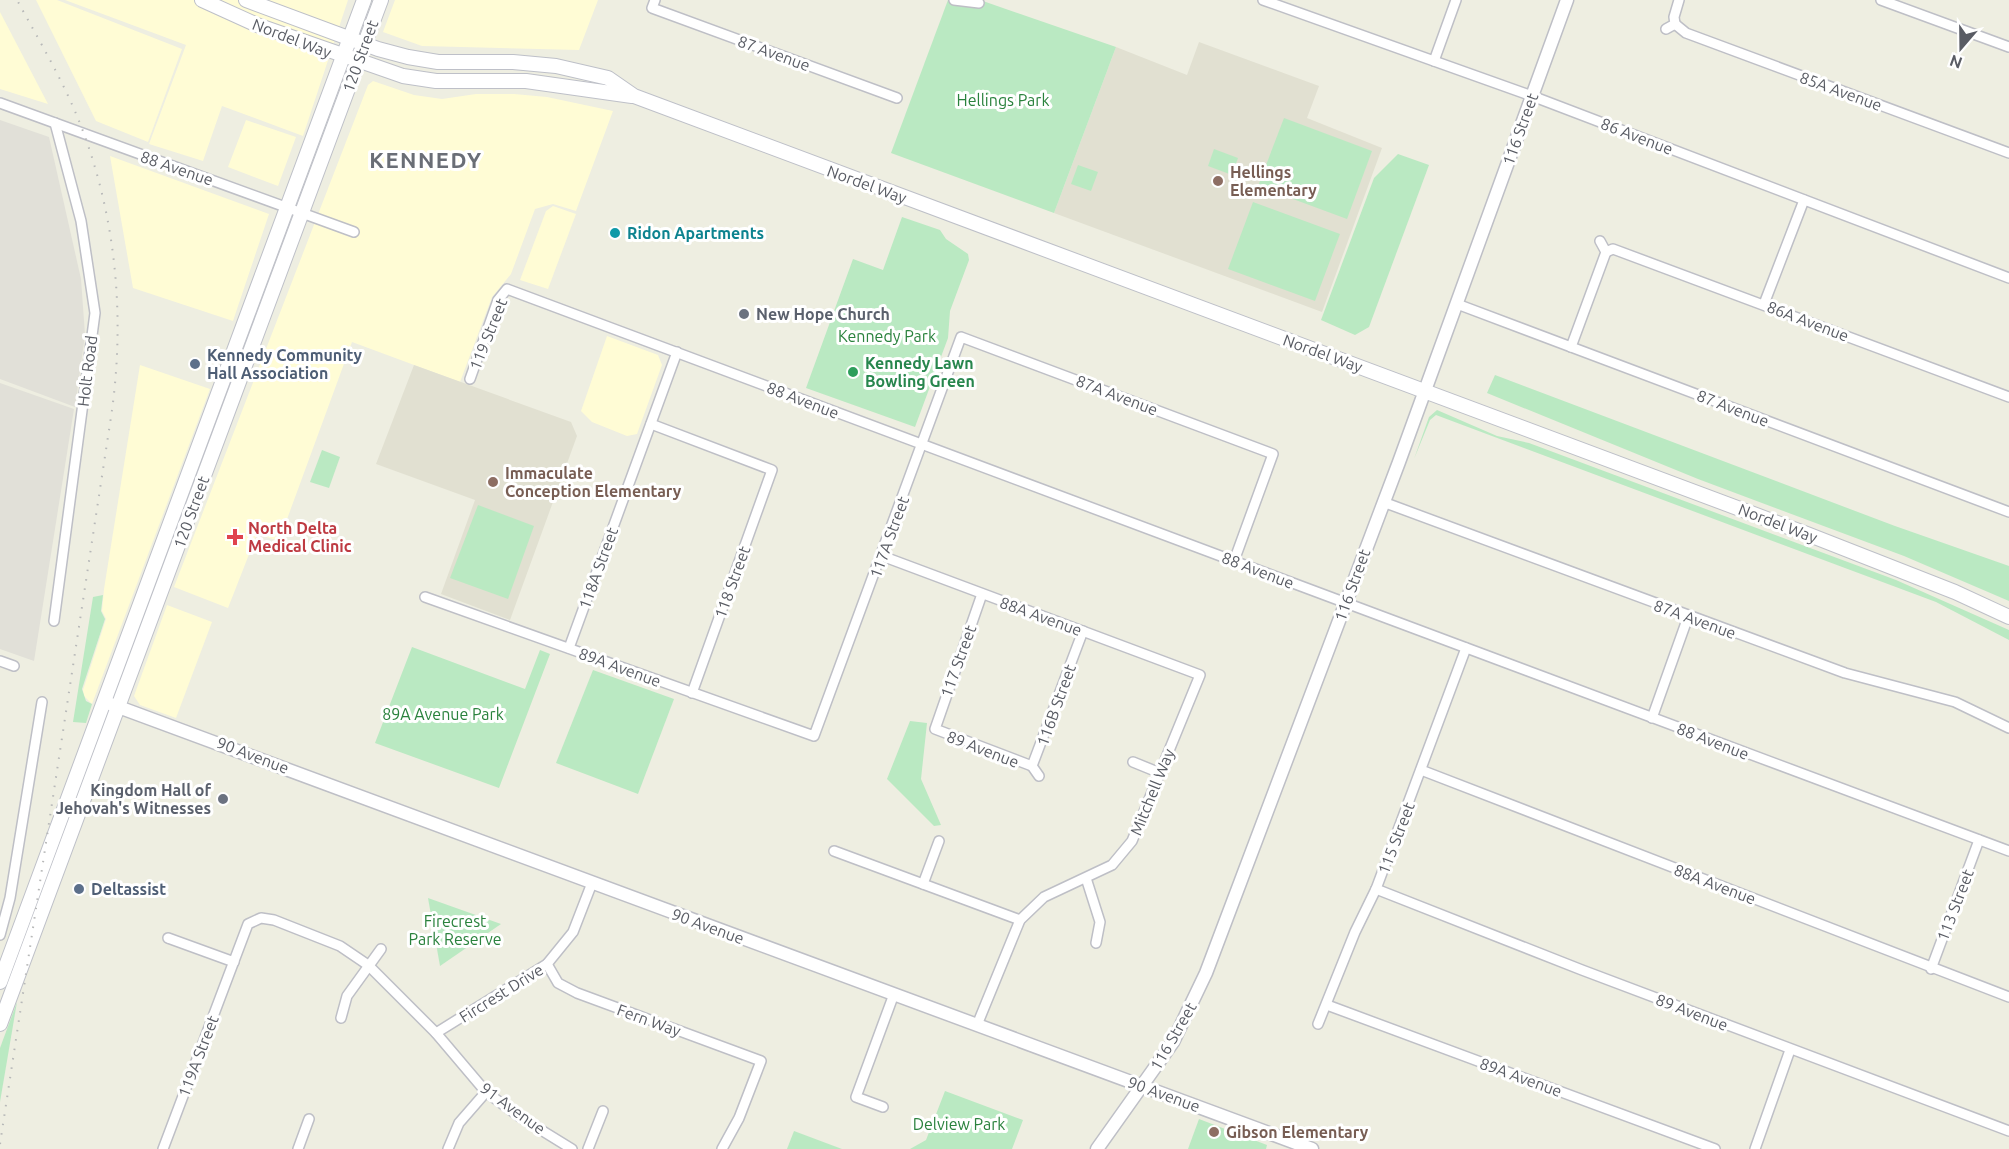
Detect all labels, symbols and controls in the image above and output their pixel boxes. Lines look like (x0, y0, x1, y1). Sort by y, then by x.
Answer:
street label: Nordel Way (250, 15, 334, 61)
street label: 120 Street (339, 17, 382, 95)
north arrow (1931, 18, 1991, 78)
street label: 87 Avenue (735, 32, 813, 74)
text: N (1947, 52, 1965, 73)
street label: 85A Avenue (1798, 68, 1884, 114)
street label: 116 Street (1499, 90, 1542, 168)
park label: Hellings Park (957, 91, 1050, 109)
street label: 86 Avenue (1598, 114, 1676, 158)
street label: 88 Avenue (138, 147, 216, 189)
district label: KENNEDY (369, 147, 483, 172)
street label: Nordel Way (825, 161, 909, 207)
place label: Hellings Elementary (1230, 163, 1317, 199)
marker: Hellings Elementary (1211, 174, 1225, 188)
place label: Ridon Apartments (627, 224, 764, 242)
marker: Ridon Apartments (608, 226, 622, 240)
street label: 119 Street (466, 295, 511, 372)
street label: 86A Avenue (1765, 297, 1851, 345)
place label: New Hope Church (756, 305, 890, 323)
marker: New Hope Church (737, 307, 751, 321)
park label: Kennedy Park (838, 327, 936, 345)
street label: Nordel Way (1281, 330, 1365, 376)
street label: Holt Road (74, 334, 100, 408)
place label: Kennedy Community Hall Association (207, 346, 363, 382)
place label: Kennedy Lawn Bowling Green (865, 354, 975, 390)
marker: Kennedy Community Hall Association (188, 357, 202, 371)
marker: Kennedy Lawn Bowling Green (846, 365, 860, 379)
street label: 87A Avenue (1074, 371, 1160, 419)
street label: 88 Avenue (764, 378, 842, 422)
street label: 87 Avenue (1694, 386, 1772, 430)
place label: Immaculate Conception Elementary (505, 464, 682, 500)
street label: 120 Street (170, 473, 213, 551)
marker: Immaculate Conception Elementary (486, 475, 500, 489)
street label: 117A Street (866, 493, 912, 580)
street label: Nordel Way (1736, 500, 1820, 546)
place label: North Delta Medical Clinic (248, 519, 352, 555)
street label: 118A Street (575, 524, 621, 611)
marker: North Delta Medical Clinic (226, 528, 244, 546)
street label: 118 Street (711, 543, 754, 621)
street label: 116 Street (1331, 546, 1374, 624)
street label: 88 Avenue (1219, 548, 1297, 592)
street label: 88A Avenue (998, 593, 1084, 639)
street label: 87A Avenue (1652, 596, 1738, 642)
street label: 117 Street (937, 622, 980, 700)
street label: 89A Avenue (577, 644, 663, 690)
street label: 116B Street (1033, 661, 1079, 748)
park label: 89A Avenue Park (382, 705, 504, 723)
street label: 88 Avenue (1674, 719, 1752, 763)
street label: 89 Avenue (944, 727, 1022, 771)
street label: 90 Avenue (214, 733, 292, 777)
street label: Mitchell Way (1126, 746, 1178, 838)
place label: Kingdom Hall of Jehovah's Witnesses (56, 781, 211, 817)
marker: Kingdom Hall of Jehovah's Witnesses (216, 792, 230, 806)
street label: 115 Street (1374, 799, 1418, 876)
street label: 88A Avenue (1672, 860, 1758, 908)
street label: 113 Street (1933, 866, 1977, 943)
place label: Deltassist (91, 880, 166, 898)
marker: Deltassist (72, 882, 86, 896)
street label: 90 Avenue (669, 905, 747, 947)
park label: Firecrest Park Reserve (408, 912, 502, 948)
street label: Fircrest Drive (456, 960, 546, 1026)
street label: 89 Avenue (1653, 990, 1731, 1034)
street label: 116 Street (1146, 998, 1200, 1073)
street label: Fern Way (615, 1000, 684, 1040)
street label: 119A Street (174, 1012, 222, 1099)
street label: 89A Avenue (1478, 1054, 1564, 1100)
street label: 90 Avenue (1125, 1073, 1203, 1115)
street label: 91 Avenue (477, 1078, 549, 1138)
park label: Delview Park (913, 1115, 1005, 1133)
place label: Gibson Elementary (1226, 1123, 1369, 1141)
marker: Gibson Elementary (1207, 1125, 1221, 1139)

